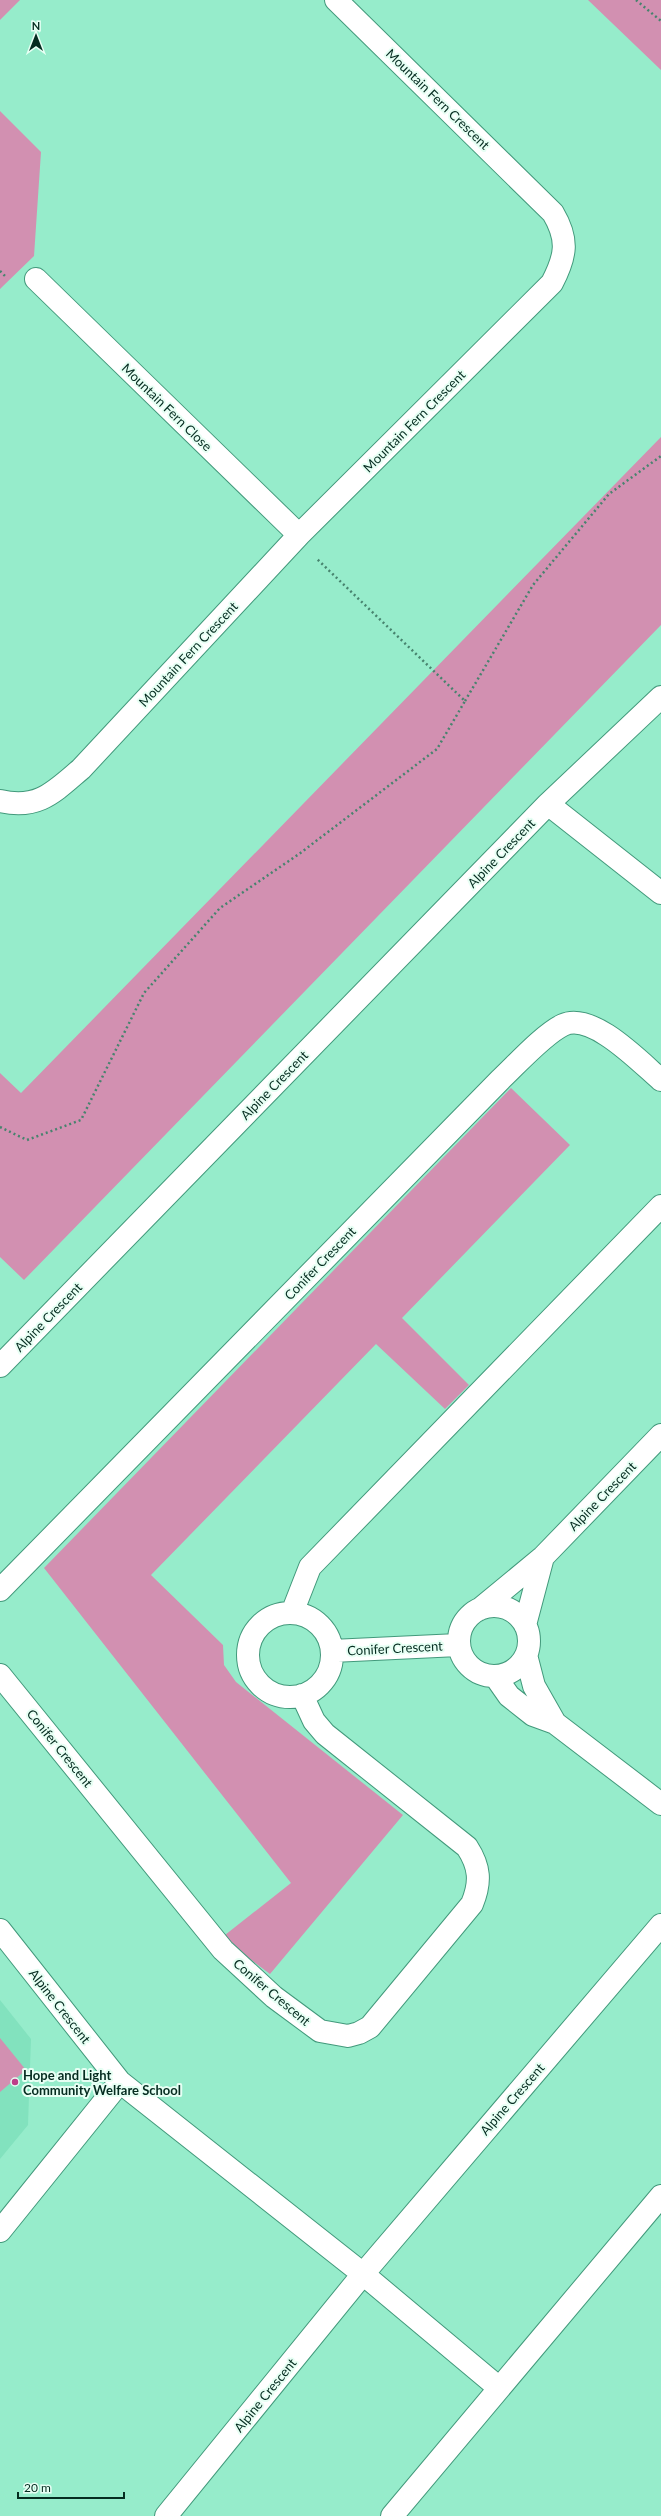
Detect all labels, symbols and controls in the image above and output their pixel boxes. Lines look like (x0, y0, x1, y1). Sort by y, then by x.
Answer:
north arrow (16, 16, 56, 56)
text: N (32, 19, 40, 32)
street label: Mountain Fern Crescent (383, 45, 493, 153)
street label: Mountain Fern Close (119, 360, 215, 454)
street label: Mountain Fern Crescent (360, 366, 469, 475)
street label: Mountain Fern Crescent (135, 598, 241, 710)
street label: Alpine Crescent (464, 815, 538, 891)
street label: Alpine Crescent (237, 1047, 311, 1123)
street label: Conifer Crescent (281, 1223, 359, 1303)
street label: Alpine Crescent (11, 1279, 85, 1355)
street label: Alpine Crescent (565, 1458, 639, 1534)
street label: Conifer Crescent (347, 1637, 444, 1658)
street label: Conifer Crescent (24, 1706, 97, 1790)
street label: Conifer Crescent (230, 1955, 314, 2029)
street label: Alpine Crescent (26, 1966, 94, 2047)
street label: Alpine Crescent (476, 2060, 548, 2138)
place label: Hope and Light Community Welfare School (23, 2067, 181, 2098)
marker: Hope and Light Community Welfare School (10, 2077, 20, 2087)
street label: Alpine Crescent (230, 2355, 300, 2435)
scale bar (18, 2474, 124, 2500)
text: 20 m (24, 2480, 51, 2495)

